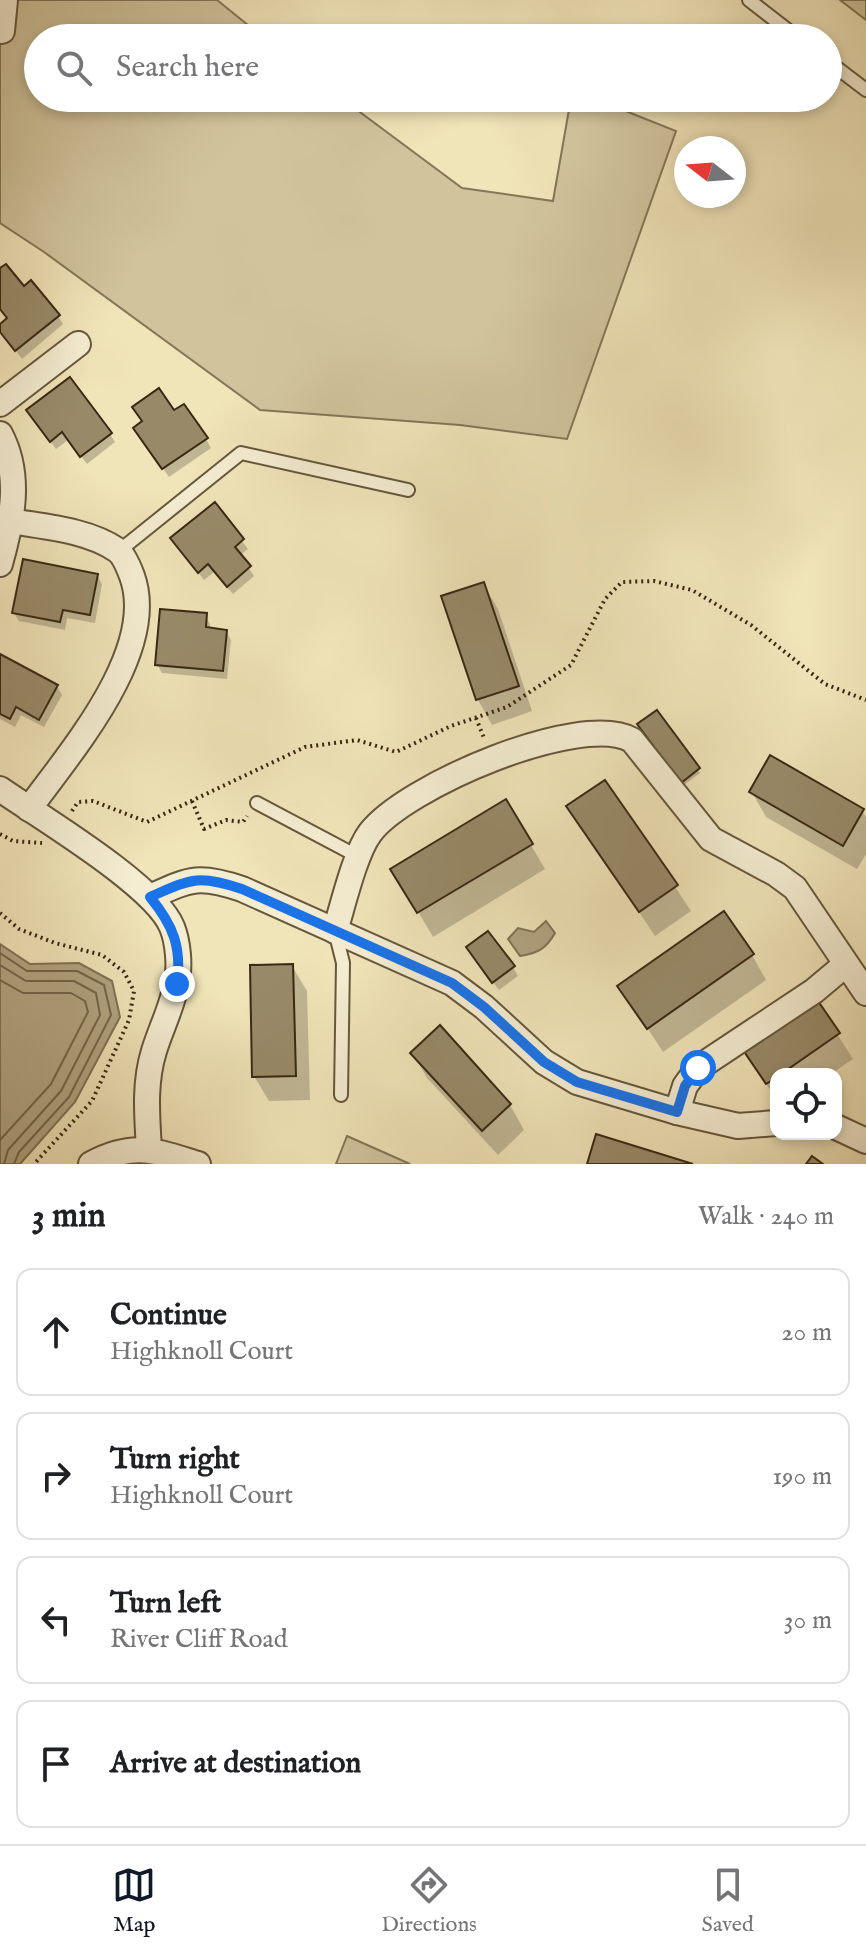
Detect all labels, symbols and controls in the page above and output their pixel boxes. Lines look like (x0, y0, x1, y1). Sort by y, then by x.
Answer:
search box (24, 24, 842, 112)
icon: search (52, 46, 96, 90)
text: Search here (116, 49, 259, 87)
north arrow (674, 136, 746, 208)
route end (159, 966, 195, 1002)
route start (680, 1050, 716, 1086)
map controls (770, 1068, 842, 1140)
button: locate (770, 1068, 842, 1140)
text: 3 min (32, 1195, 106, 1238)
text: Walk · 240 m (698, 1200, 834, 1233)
text: Continue (110, 1297, 227, 1335)
icon: ahead (34, 1310, 78, 1354)
text: 20 m (781, 1316, 832, 1349)
text: Highknoll Court (110, 1335, 293, 1368)
text: Turn right (110, 1441, 240, 1479)
icon: right (34, 1454, 78, 1498)
text: 190 m (772, 1460, 832, 1493)
text: Highknoll Court (110, 1479, 293, 1512)
text: Turn left (110, 1585, 221, 1623)
icon: left (34, 1598, 78, 1642)
text: 30 m (784, 1604, 832, 1637)
text: River Cliff Road (110, 1623, 288, 1656)
icon: arrive (34, 1742, 78, 1786)
text: Arrive at destination (110, 1745, 361, 1783)
tab: Map (112, 1863, 156, 1939)
tab: Directions (381, 1863, 477, 1939)
tab: Saved (702, 1863, 754, 1939)

